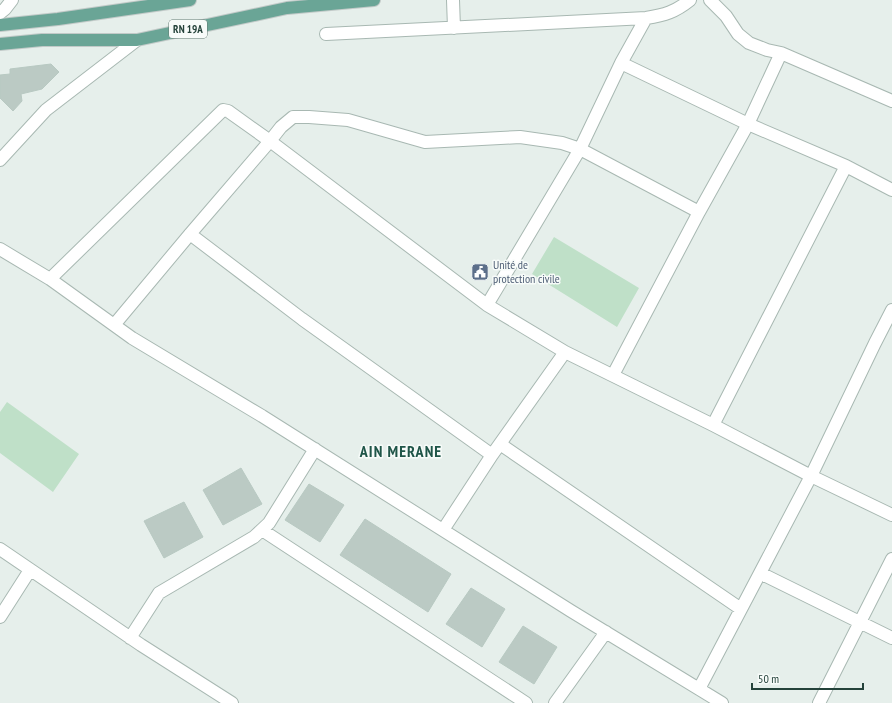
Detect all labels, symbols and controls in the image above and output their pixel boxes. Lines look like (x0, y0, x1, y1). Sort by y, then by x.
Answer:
road number: RN 19A (169, 20, 207, 38)
place label: Unité de protection civile (493, 257, 560, 286)
public building icon: Unité de protection civile (470, 262, 490, 282)
district label: AIN MERANE (359, 441, 442, 461)
scale bar (752, 665, 863, 691)
text: 50 m (758, 671, 779, 686)

